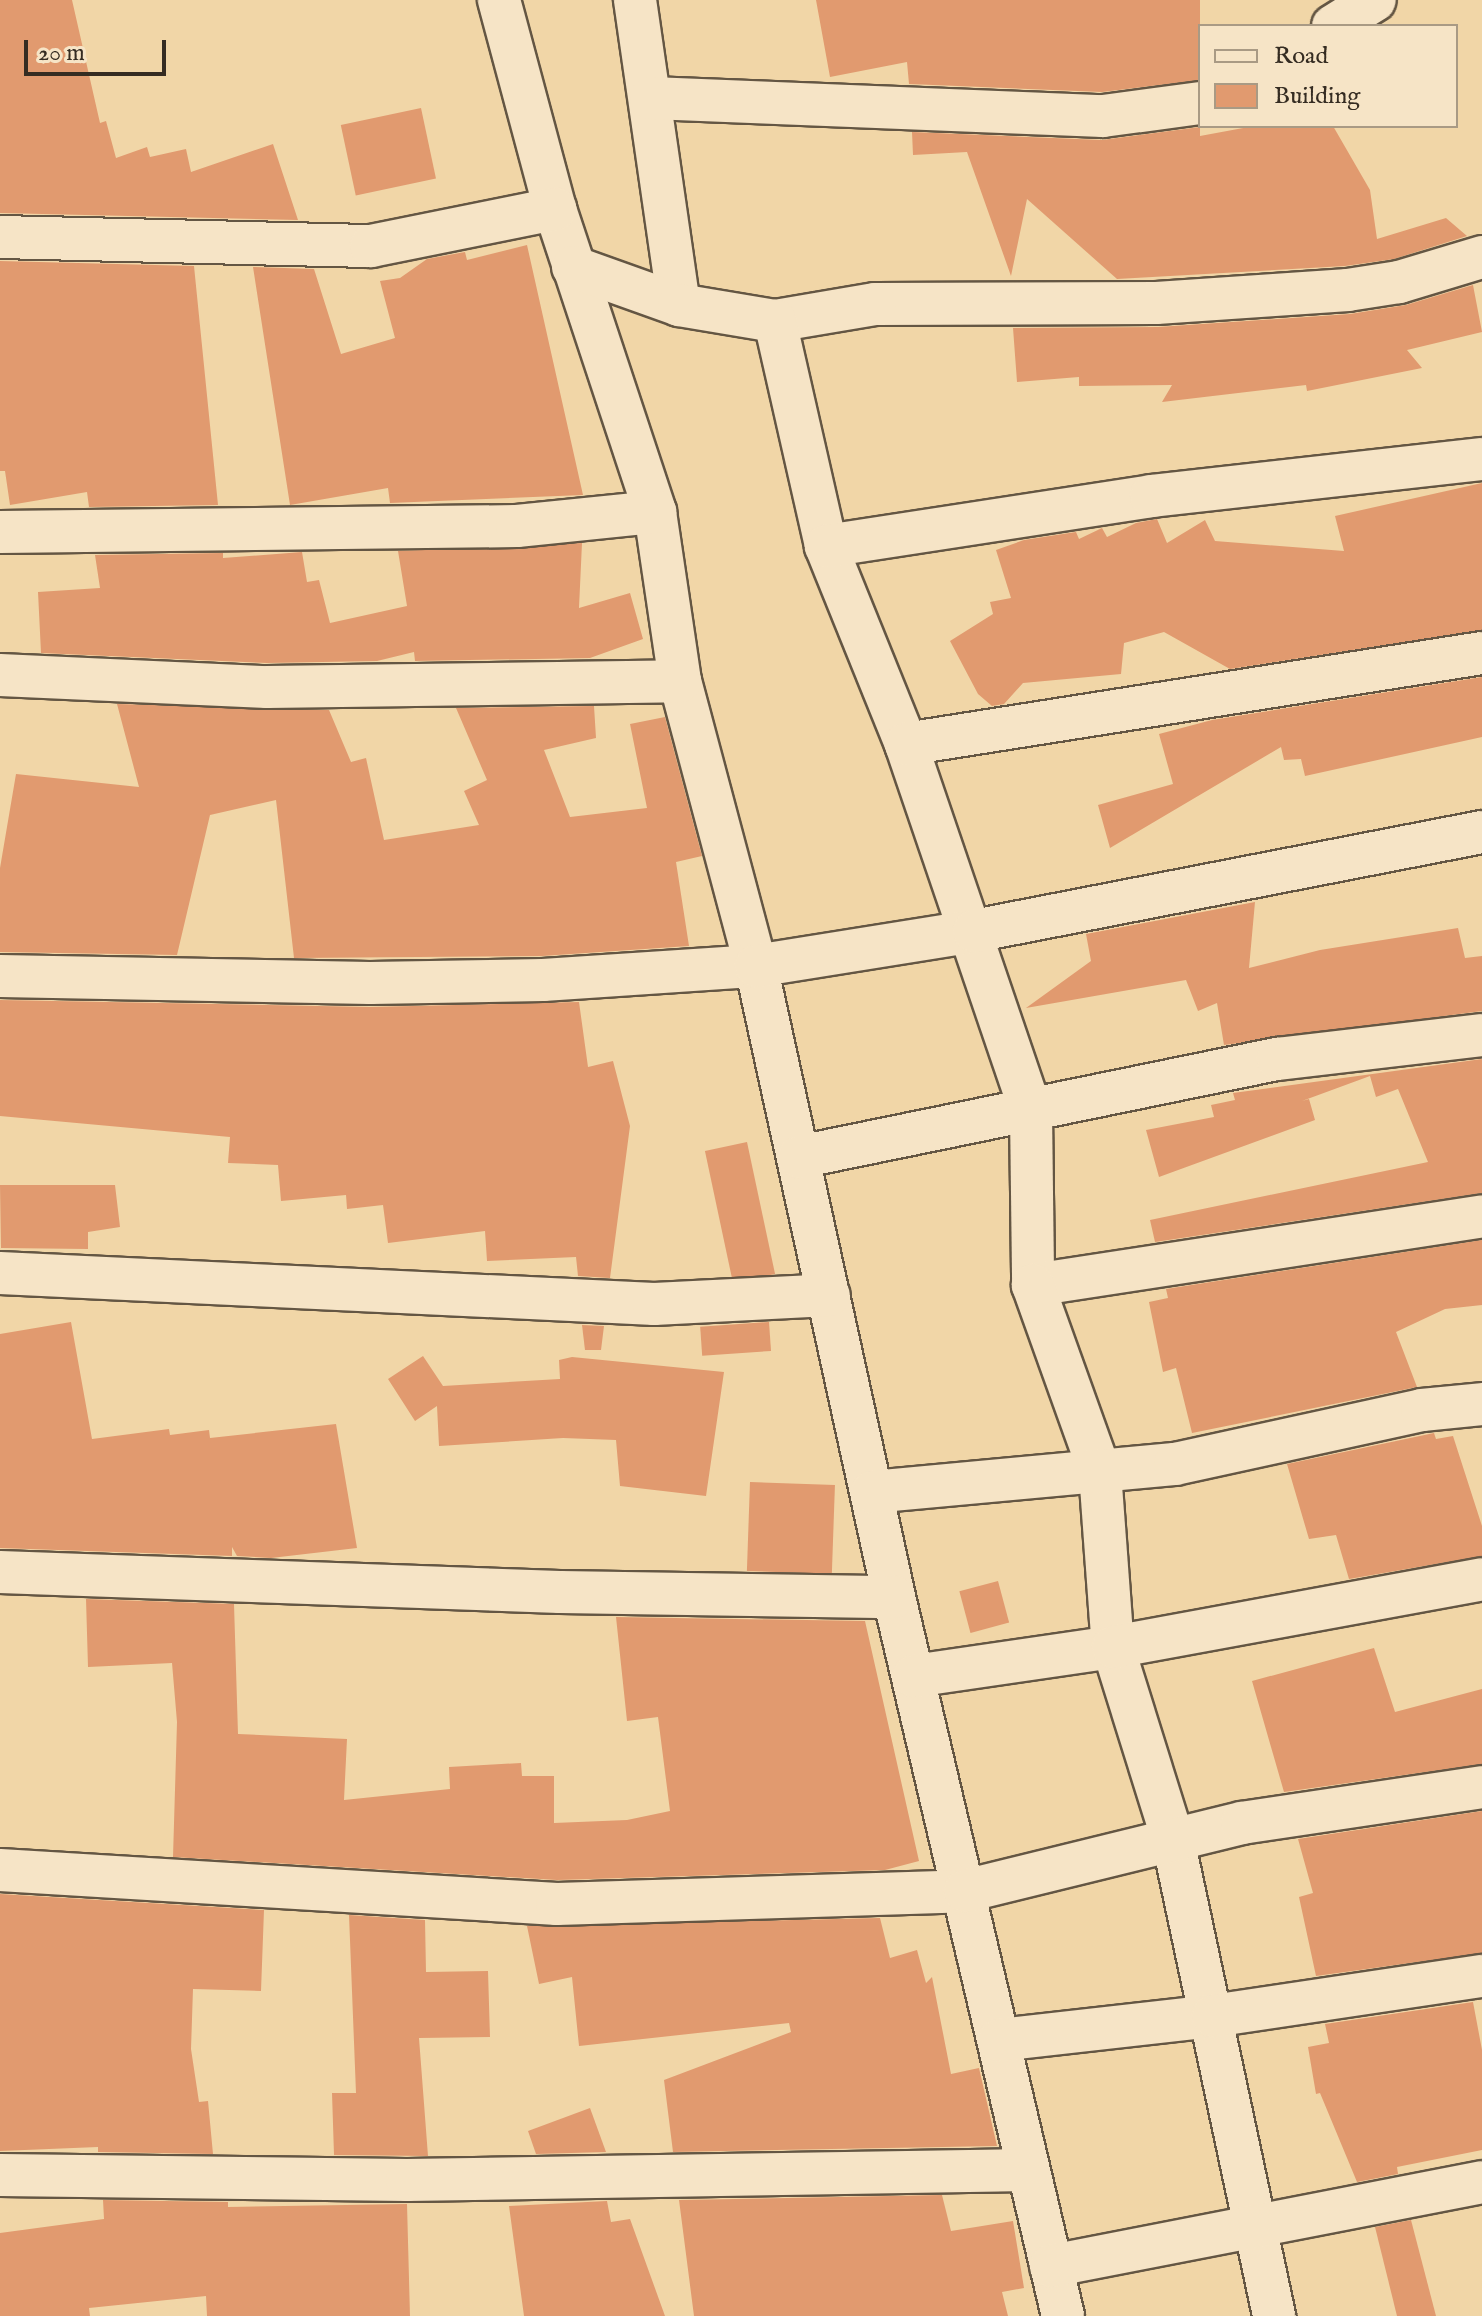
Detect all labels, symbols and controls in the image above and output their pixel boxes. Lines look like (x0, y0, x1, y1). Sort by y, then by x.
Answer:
scale bar (28, 24, 170, 74)
legend (1198, 24, 1458, 128)
text: 20 m (38, 38, 85, 69)
text: Road (1274, 41, 1328, 72)
text: Building (1274, 81, 1360, 112)

